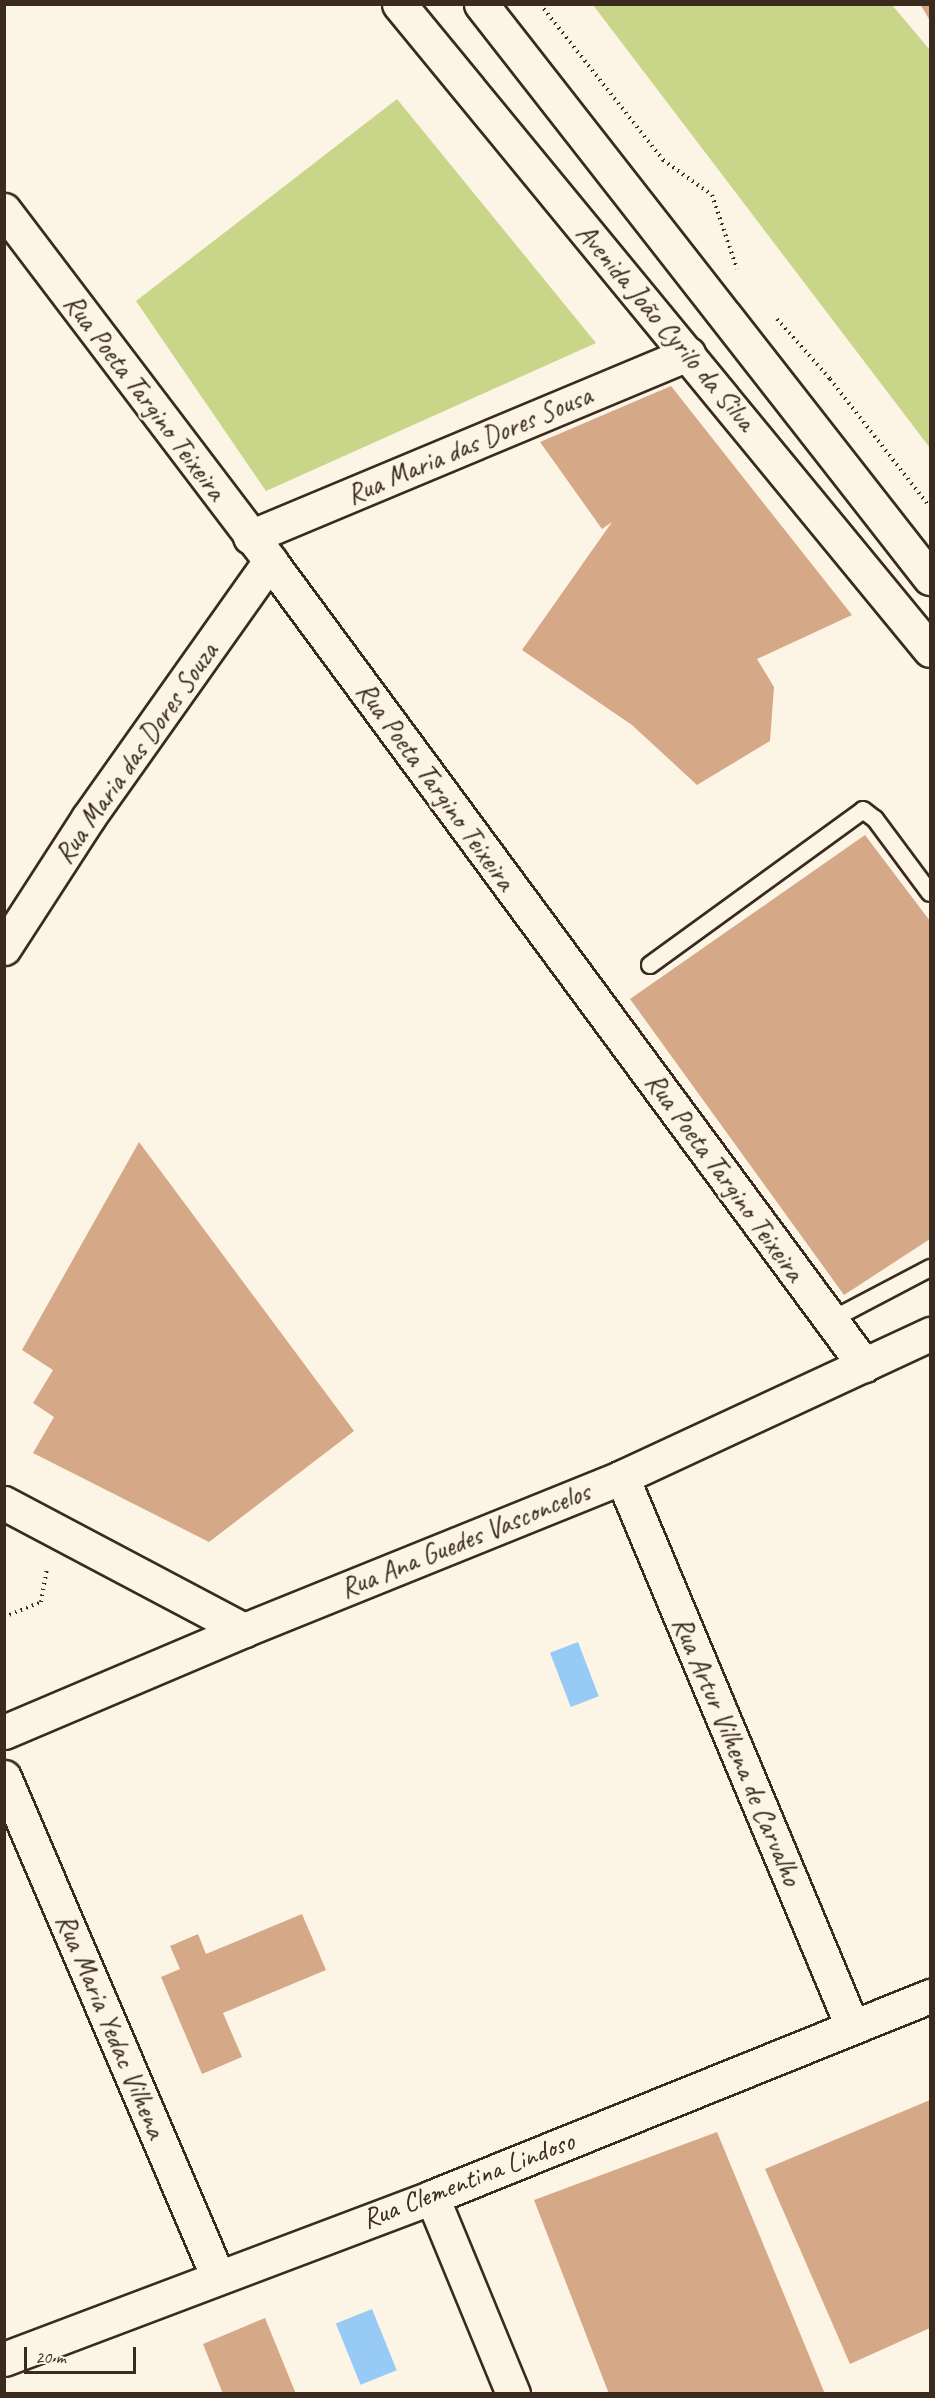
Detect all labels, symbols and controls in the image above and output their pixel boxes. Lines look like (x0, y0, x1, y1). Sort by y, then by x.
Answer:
street label: Avenida João Cyrilo da Silva (569, 216, 763, 438)
street label: Rua Poeta Targino Teixeira (57, 288, 233, 506)
street label: Rua Maria das Dores Sousa (341, 378, 597, 512)
street label: Rua Maria das Dores Souza (47, 635, 225, 871)
street label: Rua Poeta Targino Teixeira (349, 676, 523, 896)
street label: Rua Poeta Targino Teixeira (638, 1067, 812, 1287)
street label: Rua Ana Guedes Vasconcelos (335, 1474, 595, 1606)
street label: Rua Artur Vilhena de Carvalho (665, 1611, 809, 1891)
street label: Rua Maria Yedac Vilhena (49, 1910, 173, 2142)
street label: Rua Clementina Lindoso (357, 2124, 579, 2236)
scale bar (27, 2335, 140, 2373)
text: 20 m (35, 2346, 66, 2368)

